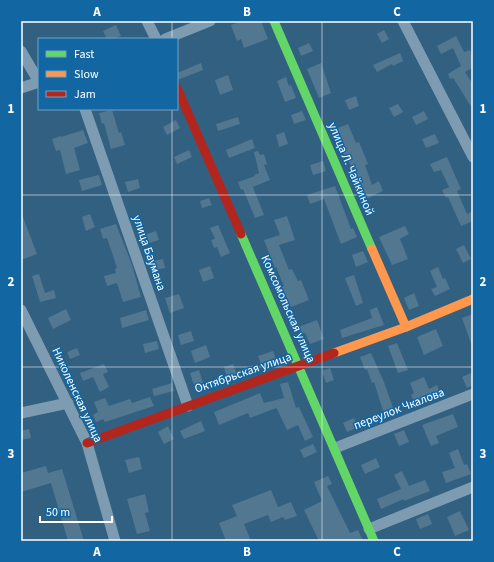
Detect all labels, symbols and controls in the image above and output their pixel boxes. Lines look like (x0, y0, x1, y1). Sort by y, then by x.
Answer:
text: A (92, 3, 101, 21)
text: B (243, 3, 251, 21)
text: C (393, 3, 401, 21)
legend (38, 38, 178, 110)
text: Fast (74, 46, 94, 63)
text: Slow (74, 66, 99, 83)
text: Jam (74, 86, 96, 103)
text: 1 (8, 100, 15, 118)
text: 1 (480, 100, 487, 118)
street label: улица Л. Чайкиной (324, 120, 378, 218)
street label: улица Баумана (128, 213, 170, 293)
street label: Комсомольская улица (257, 252, 319, 366)
text: 2 (8, 273, 15, 291)
text: 2 (480, 273, 487, 291)
street label: Николенская улица (47, 345, 107, 445)
street label: Октябрьская улица (192, 348, 294, 398)
street label: переулок Чкалова (351, 384, 447, 434)
text: 3 (8, 445, 15, 463)
text: 3 (480, 445, 487, 463)
scale bar (40, 498, 112, 524)
text: 50 m (46, 504, 70, 521)
text: A (92, 543, 101, 561)
text: B (243, 543, 251, 561)
text: C (393, 543, 401, 561)

